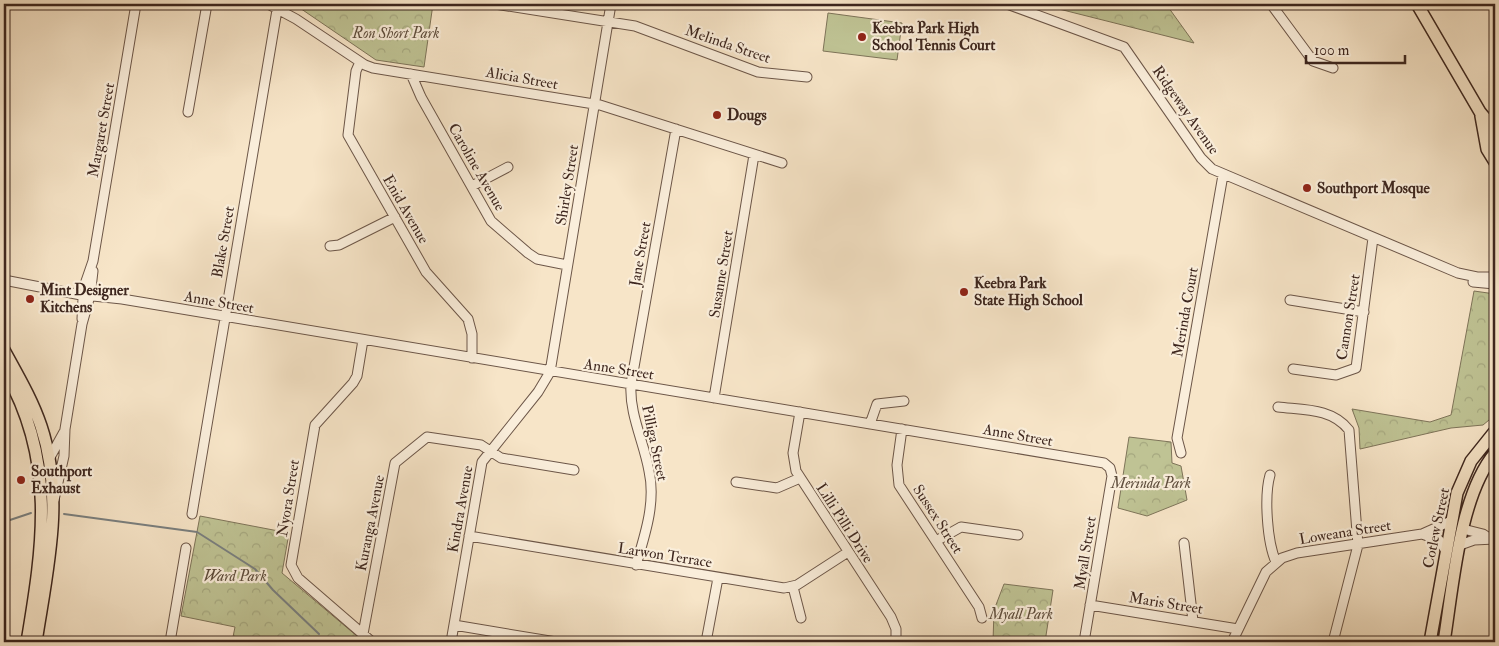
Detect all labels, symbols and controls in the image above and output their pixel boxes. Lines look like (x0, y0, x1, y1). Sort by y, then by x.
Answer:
place label: Keebra Park High School Tennis Court (872, 19, 995, 55)
street label: Melinda Street (683, 21, 773, 68)
park label: Ron Short Park (352, 24, 439, 43)
marker: Keebra Park High School Tennis Court (856, 31, 868, 43)
scale bar (1306, 32, 1405, 64)
text: 100 m (1314, 41, 1350, 60)
street label: Ridgeway Avenue (1148, 62, 1223, 158)
street label: Alicia Street (483, 63, 560, 94)
street label: Margaret Street (84, 81, 119, 179)
place label: Dougs (727, 106, 767, 126)
marker: Dougs (711, 109, 723, 121)
street label: Caroline Avenue (444, 120, 509, 215)
street label: Shirley Street (552, 143, 583, 227)
street label: Enid Avenue (378, 171, 433, 247)
place label: Southport Mosque (1317, 179, 1431, 199)
marker: Southport Mosque (1301, 182, 1313, 194)
street label: Blake Street (208, 205, 239, 279)
street label: Jane Street (625, 220, 657, 289)
street label: Susanne Street (705, 229, 738, 319)
street label: Merinda Court (1168, 266, 1203, 359)
street label: Cannon Street (1332, 273, 1365, 361)
place label: Keebra Park State High School (974, 274, 1083, 311)
place label: Mint Designer Kitchens (39, 281, 129, 317)
marker: Keebra Park State High School (958, 286, 970, 298)
street label: Anne Street (182, 287, 255, 318)
marker: Mint Designer Kitchens (24, 293, 36, 305)
street label: Anne Street (582, 354, 655, 384)
street label: Pilliga Street (637, 403, 672, 483)
street label: Anne Street (981, 420, 1054, 451)
street label: Nyora Street (273, 458, 304, 538)
place label: Southport Exhaust (31, 462, 92, 498)
street label: Kindra Avenue (444, 464, 477, 554)
street label: Kuranga Avenue (352, 473, 389, 573)
marker: Southport Exhaust (15, 474, 27, 486)
park label: Merinda Park (1110, 474, 1191, 493)
street label: Lilli Pilli Drive (812, 480, 877, 567)
street label: Sussex Street (908, 481, 967, 558)
street label: Cotlew Street (1419, 486, 1454, 570)
street label: Myall Street (1070, 515, 1101, 591)
street label: Loweana Street (1298, 516, 1393, 549)
street label: Larwon Terrace (616, 539, 713, 572)
park label: Ward Park (203, 567, 267, 586)
street label: Maris Street (1128, 588, 1204, 619)
park label: Myall Park (988, 605, 1053, 624)

